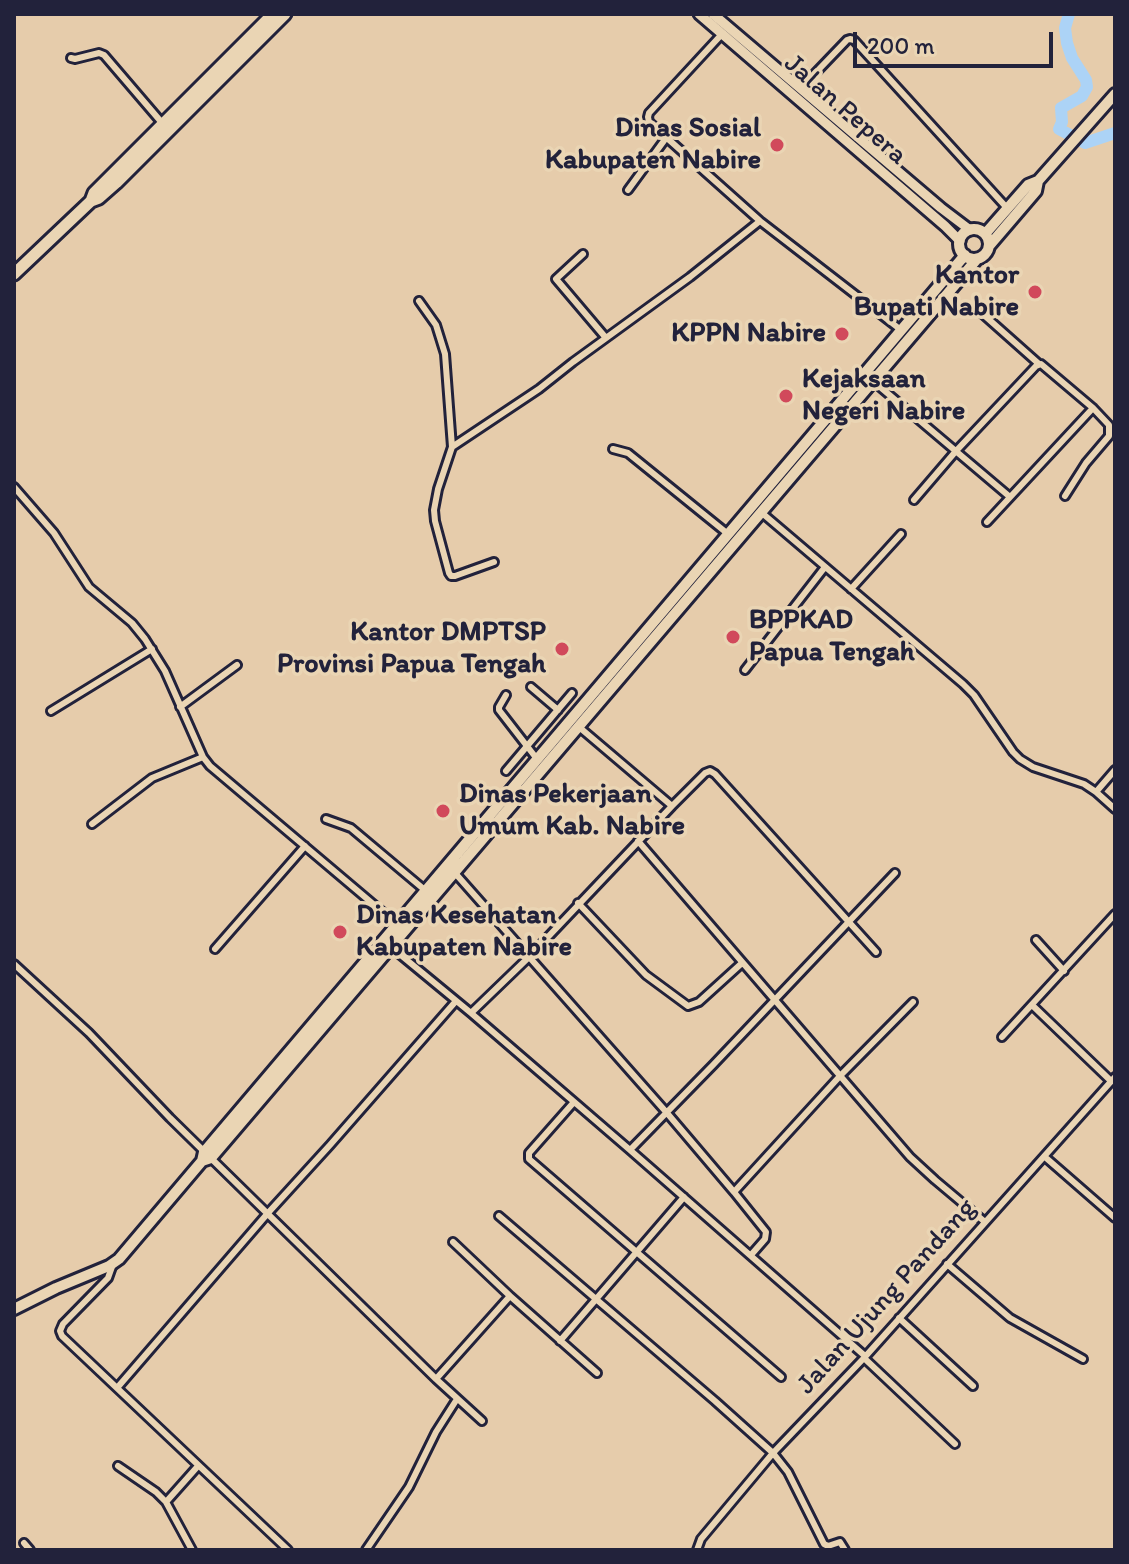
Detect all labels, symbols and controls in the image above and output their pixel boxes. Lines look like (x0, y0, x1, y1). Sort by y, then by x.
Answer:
scale bar (857, 16, 1057, 66)
text: 200 m (867, 31, 935, 60)
street label: Jalan Pepera (777, 47, 913, 173)
place label: Dinas Sosial Kabupaten Nabire (545, 112, 761, 178)
marker: Dinas Sosial Kabupaten Nabire (768, 136, 786, 154)
place label: Kantor Bupati Nabire (854, 259, 1019, 325)
marker: Kantor Bupati Nabire (1026, 283, 1044, 301)
place label: KPPN Nabire (671, 317, 826, 351)
marker: KPPN Nabire (833, 325, 851, 343)
place label: Kejaksaan Negeri Nabire (802, 363, 965, 429)
marker: Kejaksaan Negeri Nabire (777, 387, 795, 405)
place label: BPPKAD Papua Tengah (749, 604, 915, 670)
place label: Kantor DMPTSP Provinsi Papua Tengah (277, 616, 546, 682)
marker: BPPKAD Papua Tengah (724, 628, 742, 646)
marker: Kantor DMPTSP Provinsi Papua Tengah (553, 640, 571, 658)
place label: Dinas Pekerjaan Umum Kab. Nabire (459, 778, 685, 844)
marker: Dinas Pekerjaan Umum Kab. Nabire (434, 802, 452, 820)
place label: Dinas Kesehatan Kabupaten Nabire (356, 899, 572, 965)
marker: Dinas Kesehatan Kabupaten Nabire (331, 923, 349, 941)
street label: Jalan Ujung Pandang (790, 1192, 984, 1402)

